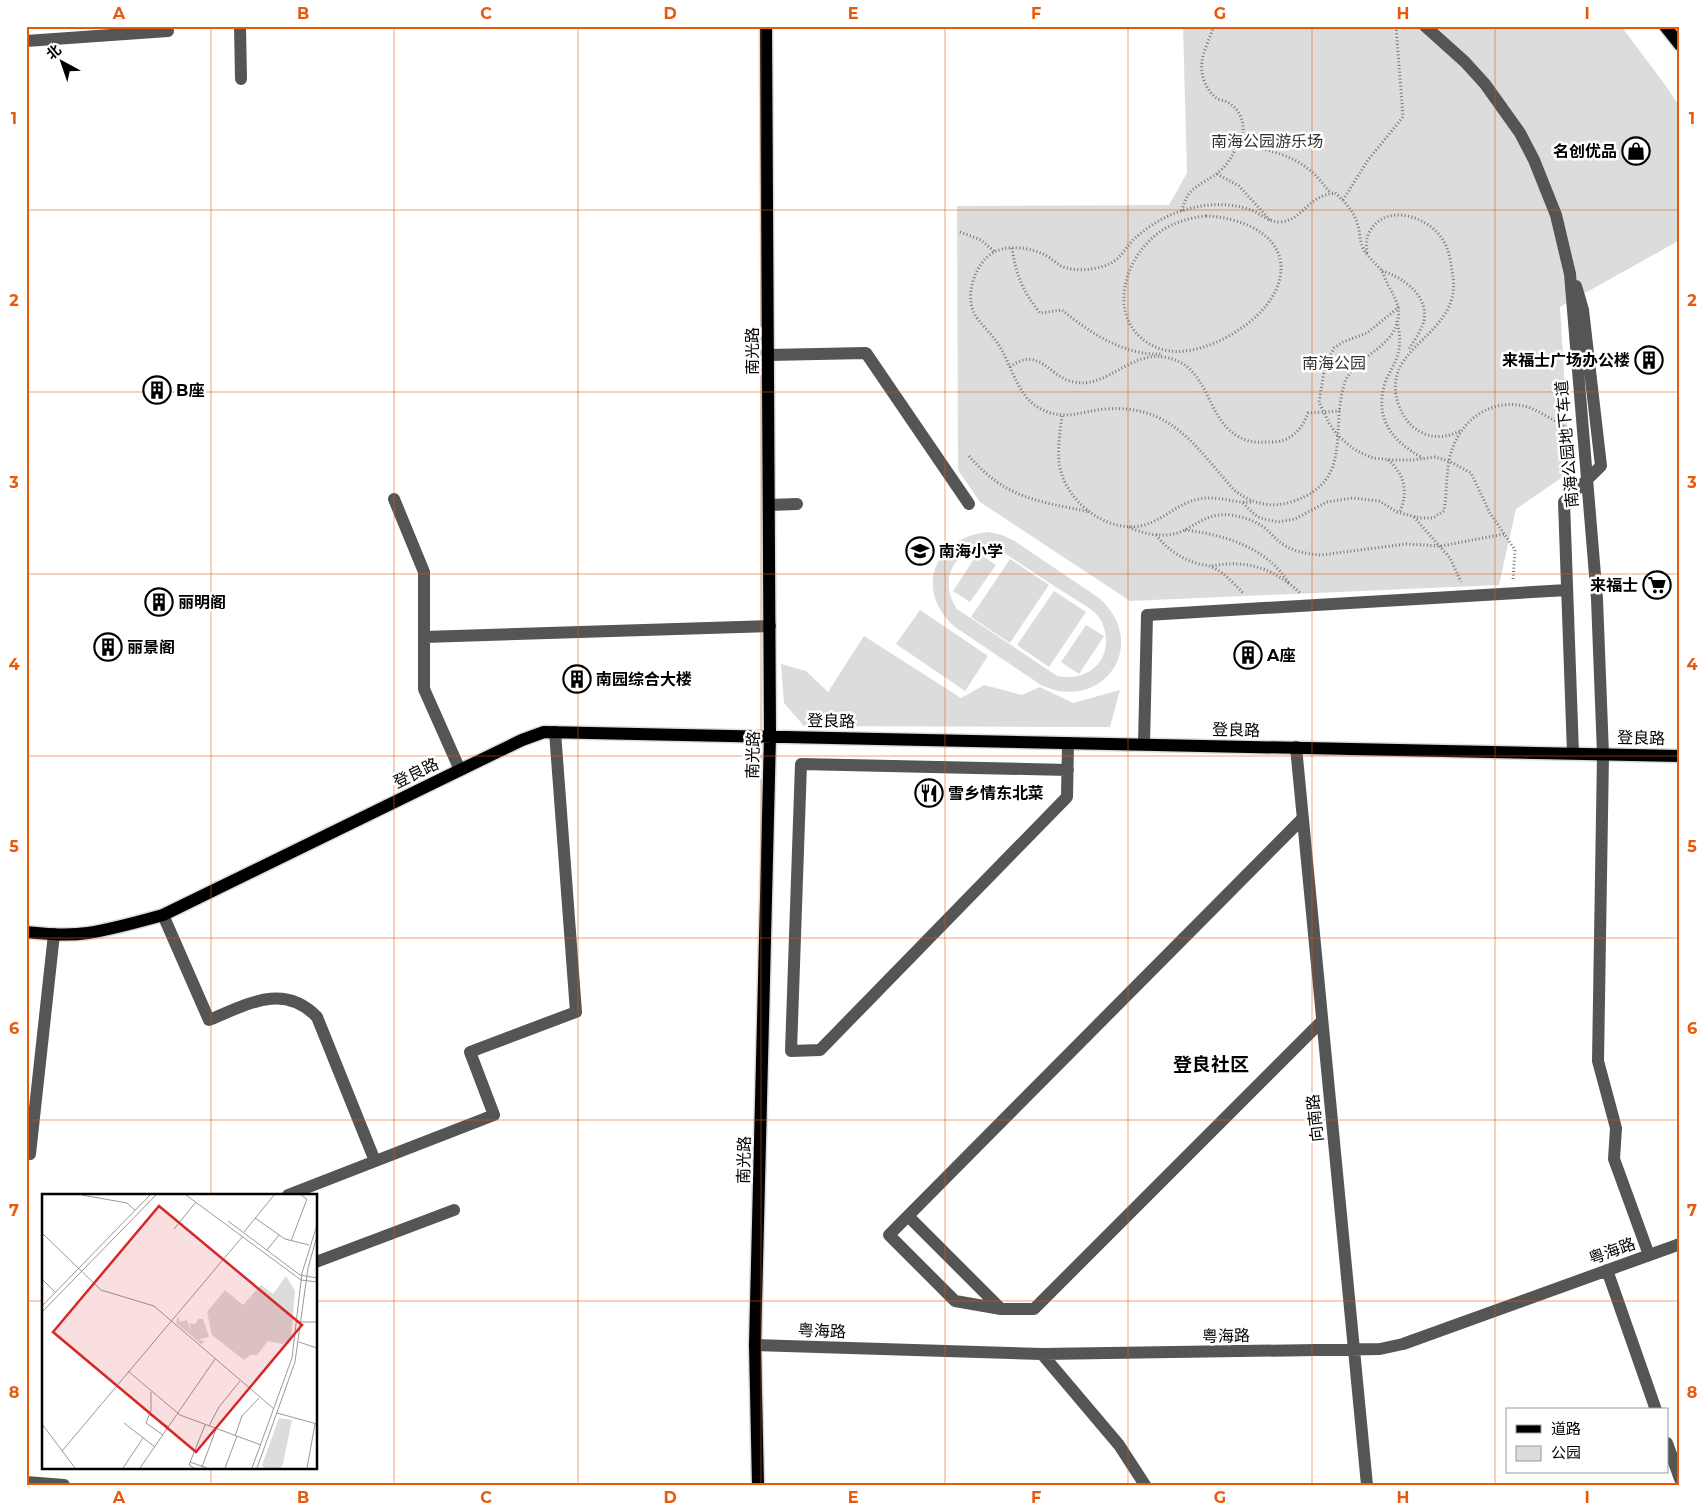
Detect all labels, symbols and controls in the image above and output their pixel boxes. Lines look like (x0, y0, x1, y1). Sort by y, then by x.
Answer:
text: A (112, 4, 126, 23)
text: B (297, 4, 309, 23)
text: C (480, 4, 492, 23)
text: D (663, 4, 677, 23)
text: E (848, 4, 858, 23)
text: F (1031, 4, 1041, 23)
text: G (1214, 4, 1226, 23)
text: H (1397, 4, 1409, 23)
text: I (1584, 4, 1590, 23)
north arrow (38, 38, 88, 88)
text: 北 (42, 41, 65, 63)
text: 1 (11, 109, 17, 128)
text: 1 (1689, 109, 1695, 128)
park label: 南海公园游乐场 (1211, 132, 1323, 151)
shop icon: 名创优品 (1621, 136, 1651, 166)
place label: 名创优品 (1553, 142, 1617, 161)
text: 2 (9, 291, 19, 310)
text: 2 (1687, 291, 1697, 310)
street label: 南光路 (743, 327, 762, 375)
building icon: 来福士广场办公楼 (1634, 345, 1664, 375)
place label: 来福士广场办公楼 (1502, 351, 1630, 370)
park label: 南海公园 (1302, 354, 1366, 373)
building icon: B座 (142, 375, 172, 405)
street label: 南海公园地下车道 (1552, 379, 1582, 509)
place label: B座 (176, 381, 204, 400)
text: 3 (8, 473, 19, 492)
text: 3 (1686, 473, 1697, 492)
school or university icon: 南海小学 (905, 536, 935, 566)
place label: 南海小学 (939, 542, 1003, 561)
supermarket icon: 来福士 (1642, 570, 1672, 600)
place label: 来福士 (1590, 576, 1638, 595)
building icon: 丽明阁 (144, 587, 174, 617)
place label: 丽明阁 (178, 593, 226, 612)
building icon: 丽景阁 (93, 632, 123, 662)
place label: 丽景阁 (127, 638, 175, 657)
building icon: A座 (1233, 640, 1263, 670)
place label: A座 (1266, 646, 1295, 665)
text: 4 (8, 655, 20, 674)
text: 4 (1686, 655, 1698, 674)
building icon: 南园综合大楼 (562, 664, 592, 694)
place label: 南园综合大楼 (596, 670, 692, 689)
street label: 登良路 (807, 711, 855, 731)
street label: 登良路 (1212, 720, 1260, 740)
street label: 登良路 (1617, 728, 1665, 748)
street label: 南光路 (743, 731, 763, 779)
street label: 登良路 (390, 754, 442, 792)
restaurant icon: 雪乡情东北菜 (914, 778, 944, 808)
place label: 雪乡情东北菜 (948, 784, 1044, 803)
text: 5 (9, 837, 19, 856)
text: 5 (1687, 837, 1697, 856)
text: 6 (9, 1019, 19, 1038)
text: 6 (1687, 1019, 1697, 1038)
district label: 登良社区 (1173, 1053, 1249, 1076)
street label: 向南路 (1303, 1093, 1327, 1143)
street label: 南光路 (734, 1136, 754, 1184)
inset map (42, 1194, 318, 1468)
text: 7 (9, 1201, 19, 1220)
text: 7 (1687, 1201, 1697, 1220)
street label: 粤海路 (1586, 1234, 1638, 1268)
street label: 粤海路 (798, 1321, 846, 1341)
street label: 粤海路 (1202, 1326, 1250, 1346)
text: 8 (9, 1383, 19, 1402)
text: 8 (1687, 1383, 1697, 1402)
legend (1506, 1408, 1668, 1474)
text: 道路 (1551, 1419, 1581, 1438)
text: 公园 (1551, 1443, 1581, 1462)
text: A (112, 1488, 126, 1507)
text: B (297, 1488, 309, 1507)
text: C (480, 1488, 492, 1507)
text: D (663, 1488, 677, 1507)
text: E (848, 1488, 858, 1507)
text: F (1031, 1488, 1041, 1507)
text: G (1214, 1488, 1226, 1507)
text: H (1397, 1488, 1409, 1507)
text: I (1584, 1488, 1590, 1507)

